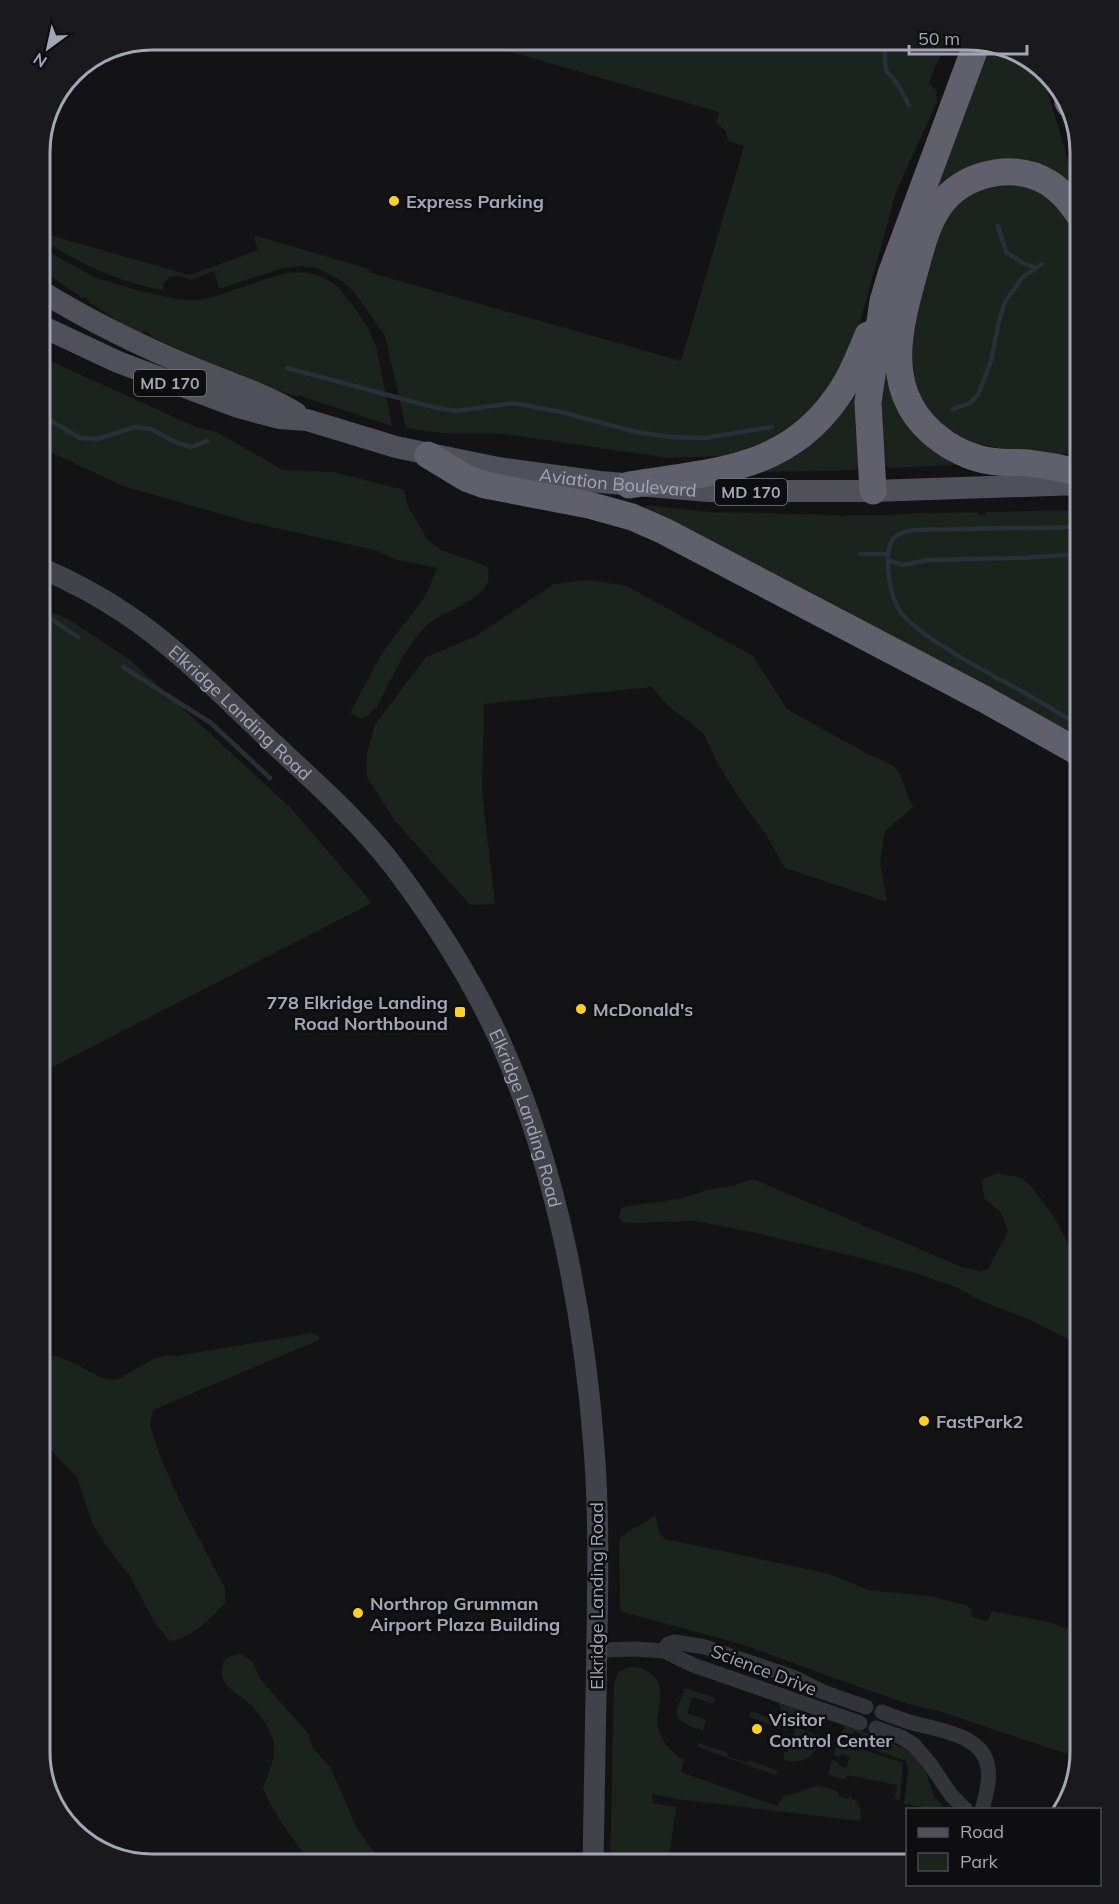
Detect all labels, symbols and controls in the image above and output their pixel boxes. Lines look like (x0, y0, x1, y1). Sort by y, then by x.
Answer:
north arrow (18, 18, 78, 78)
scale bar (909, 18, 1028, 56)
text: 50 m (918, 27, 960, 50)
text: N (29, 49, 50, 72)
place label: Express Parking (406, 190, 544, 213)
marker: Express Parking (387, 194, 401, 208)
road number: MD 170 (134, 370, 206, 396)
street label: Aviation Boulevard (538, 462, 698, 501)
road number: MD 170 (715, 479, 787, 505)
street label: Elkridge Landing Road (164, 640, 317, 785)
place label: 778 Elkridge Landing Road Northbound (266, 991, 448, 1035)
place label: McDonald's (593, 998, 693, 1021)
marker: McDonald's (574, 1002, 588, 1016)
marker: 778 Elkridge Landing Road Northbound (453, 1005, 467, 1019)
street label: Elkridge Landing Road (484, 1025, 567, 1210)
place label: FastPark2 (936, 1410, 1023, 1433)
marker: FastPark2 (917, 1414, 931, 1428)
street label: Elkridge Landing Road (585, 1502, 608, 1690)
place label: Northrop Grumman Airport Plaza Building (370, 1592, 560, 1636)
marker: Northrop Grumman Airport Plaza Building (351, 1606, 365, 1620)
street label: Science Drive (708, 1639, 820, 1701)
place label: Visitor Control Center (768, 1708, 893, 1752)
marker: Visitor Control Center (750, 1722, 764, 1736)
legend (906, 1808, 1101, 1886)
text: Road (960, 1820, 1004, 1843)
text: Park (960, 1850, 999, 1873)

